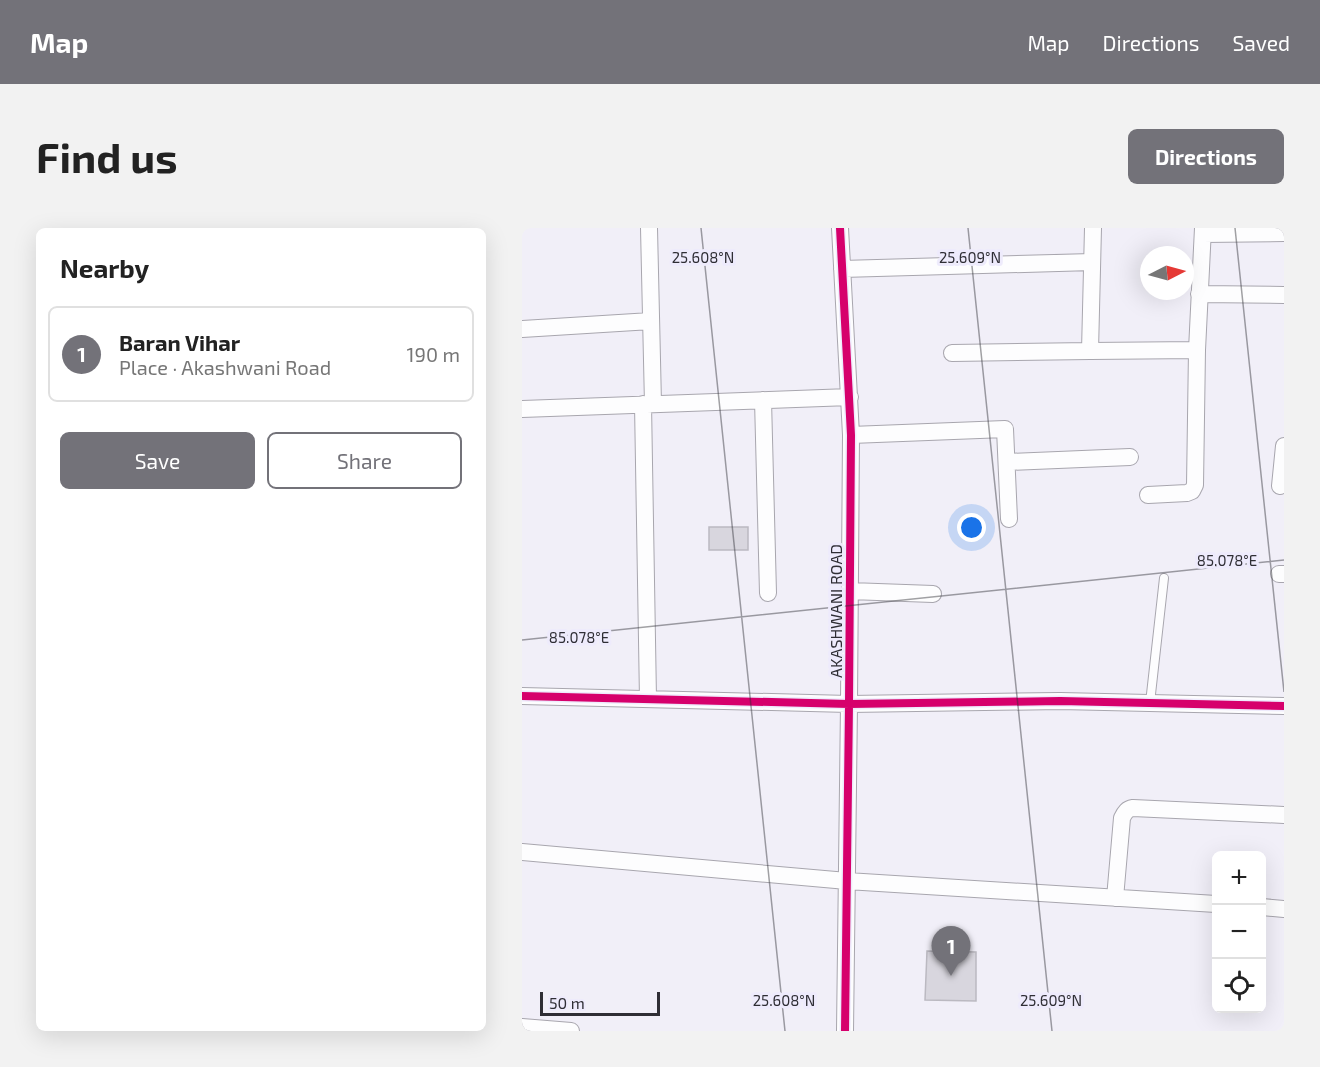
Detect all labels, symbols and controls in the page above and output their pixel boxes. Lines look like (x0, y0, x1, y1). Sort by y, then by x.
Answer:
text: Map (30, 25, 88, 59)
text: Map (1027, 30, 1070, 55)
text: Directions (1103, 30, 1199, 55)
text: Saved (1232, 30, 1290, 55)
button: Directions (1128, 129, 1284, 184)
text: Find us (36, 131, 178, 181)
north arrow (1140, 246, 1194, 300)
text: 25.608°N (672, 248, 734, 266)
text: 25.609°N (939, 248, 1001, 266)
text: Nearby (60, 252, 149, 283)
text: Baran Vihar (119, 329, 240, 355)
text: 1 (77, 342, 86, 366)
text: 190 m (407, 342, 460, 366)
text: Place · Akashwani Road (119, 355, 331, 379)
button: Save (60, 432, 255, 489)
button: Share (267, 432, 462, 489)
your location (957, 513, 986, 542)
street label: AKASHWANI ROAD (826, 544, 845, 678)
text: 85.078°E (1197, 551, 1257, 569)
text: 85.078°E (549, 628, 609, 646)
map controls (1212, 851, 1266, 1013)
button: + (1212, 851, 1266, 905)
button: − (1212, 905, 1266, 959)
pin: 1 (932, 926, 970, 976)
button: locate (1212, 959, 1266, 1013)
scale bar (540, 989, 660, 1016)
text: 25.608°N (753, 991, 815, 1009)
text: 25.609°N (1020, 991, 1082, 1009)
text: 50 m (549, 993, 585, 1012)

